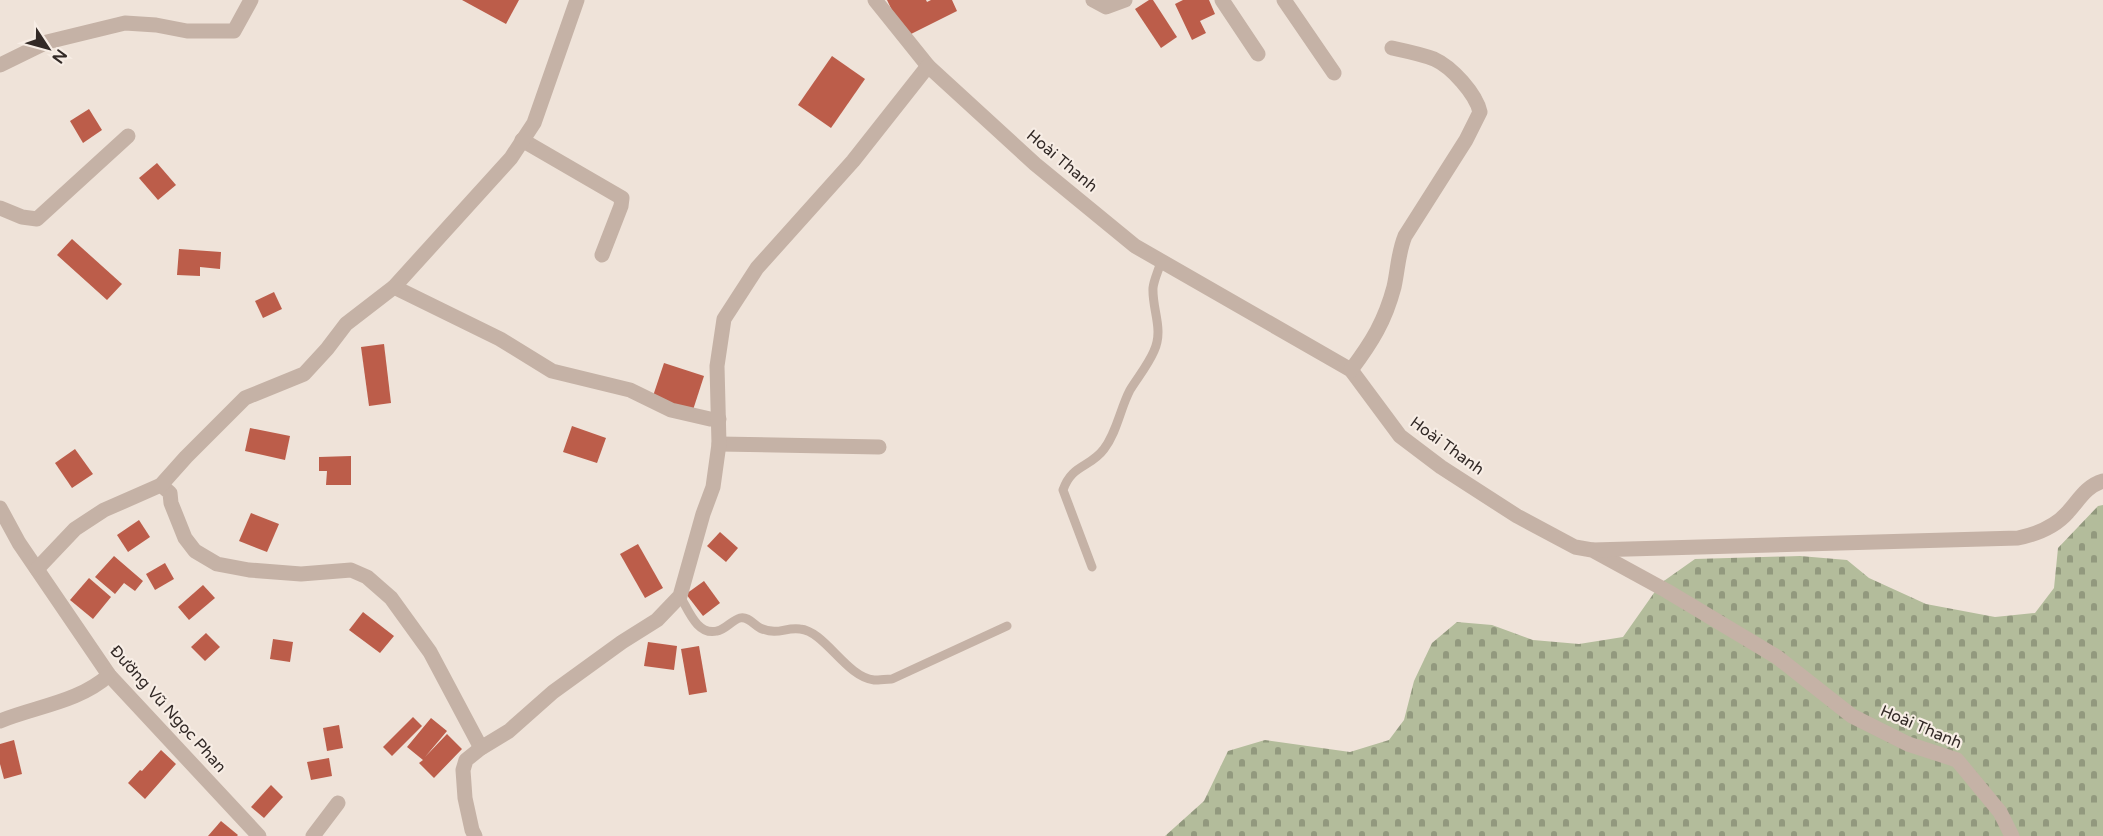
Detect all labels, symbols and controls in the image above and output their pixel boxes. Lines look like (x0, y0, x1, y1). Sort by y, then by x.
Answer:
north arrow (18, 18, 78, 78)
text: N (47, 45, 71, 67)
street label: Hoài Thanh (1022, 126, 1102, 196)
street label: Hoài Thanh (1406, 412, 1488, 480)
street label: Đường Vũ Ngọc Phan (106, 641, 230, 777)
street label: Hoài Thanh (1877, 701, 1965, 753)

